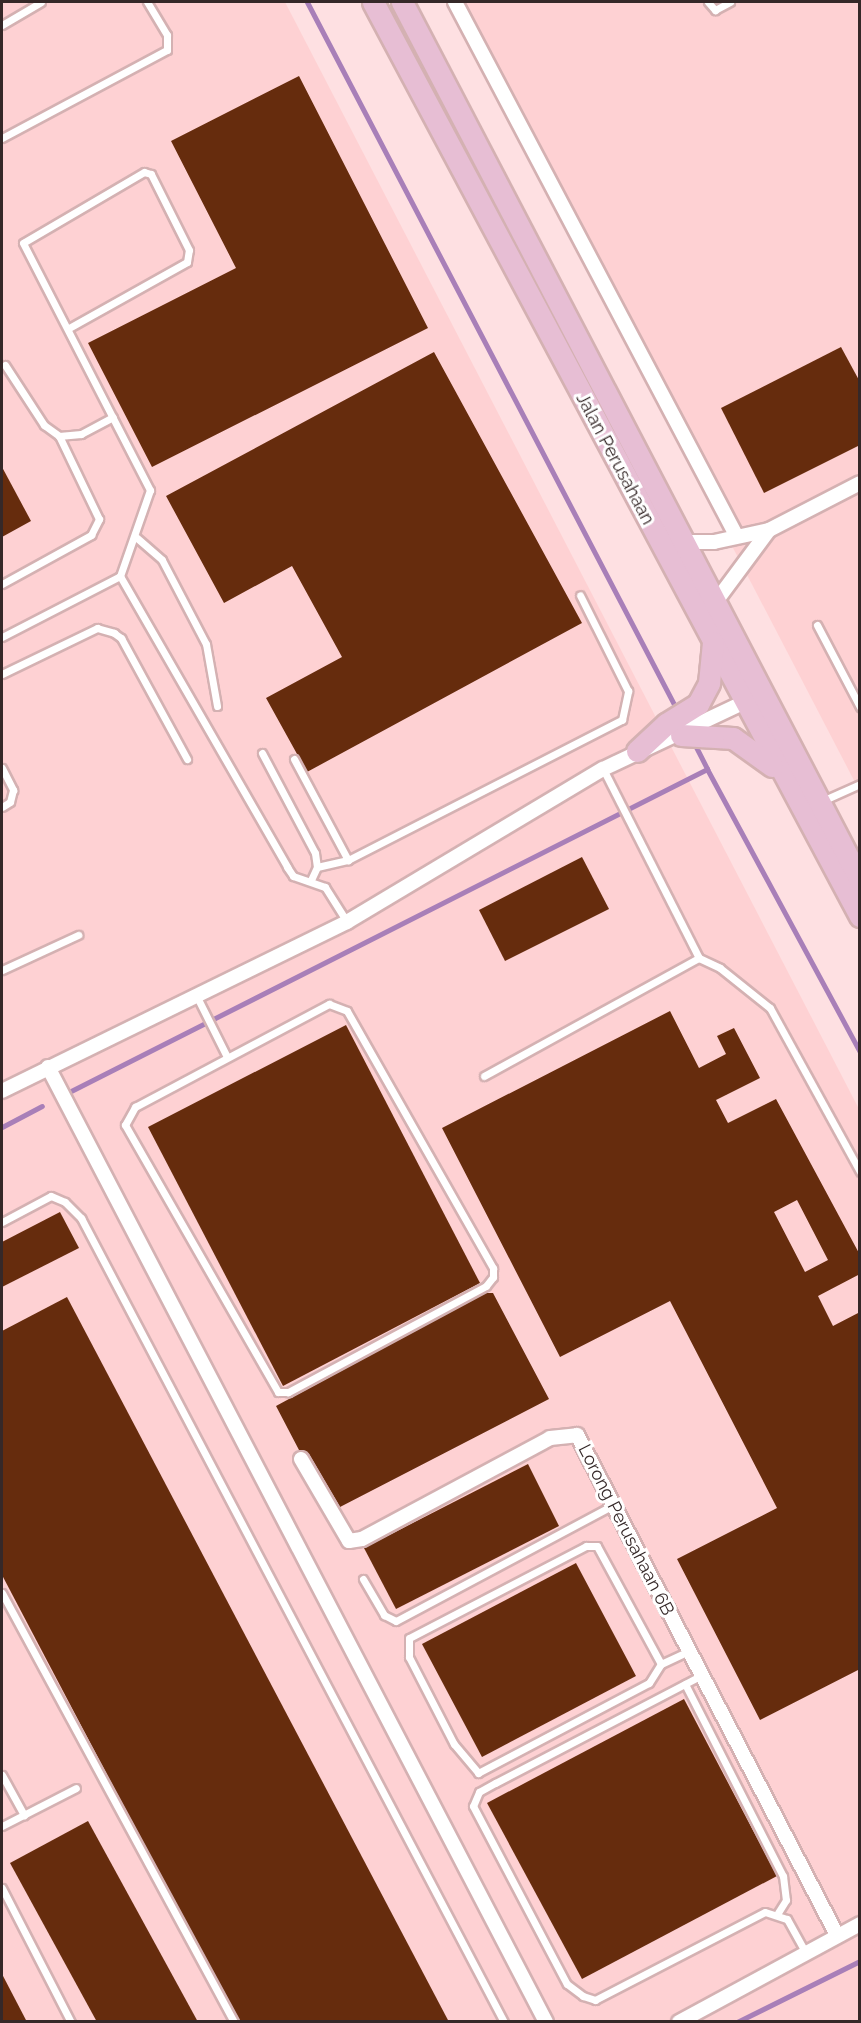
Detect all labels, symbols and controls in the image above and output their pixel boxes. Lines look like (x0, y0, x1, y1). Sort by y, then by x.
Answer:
street label: Jalan Perusahaan (571, 390, 659, 528)
street label: Lorong Perusahaan 6B (573, 1441, 679, 1619)

